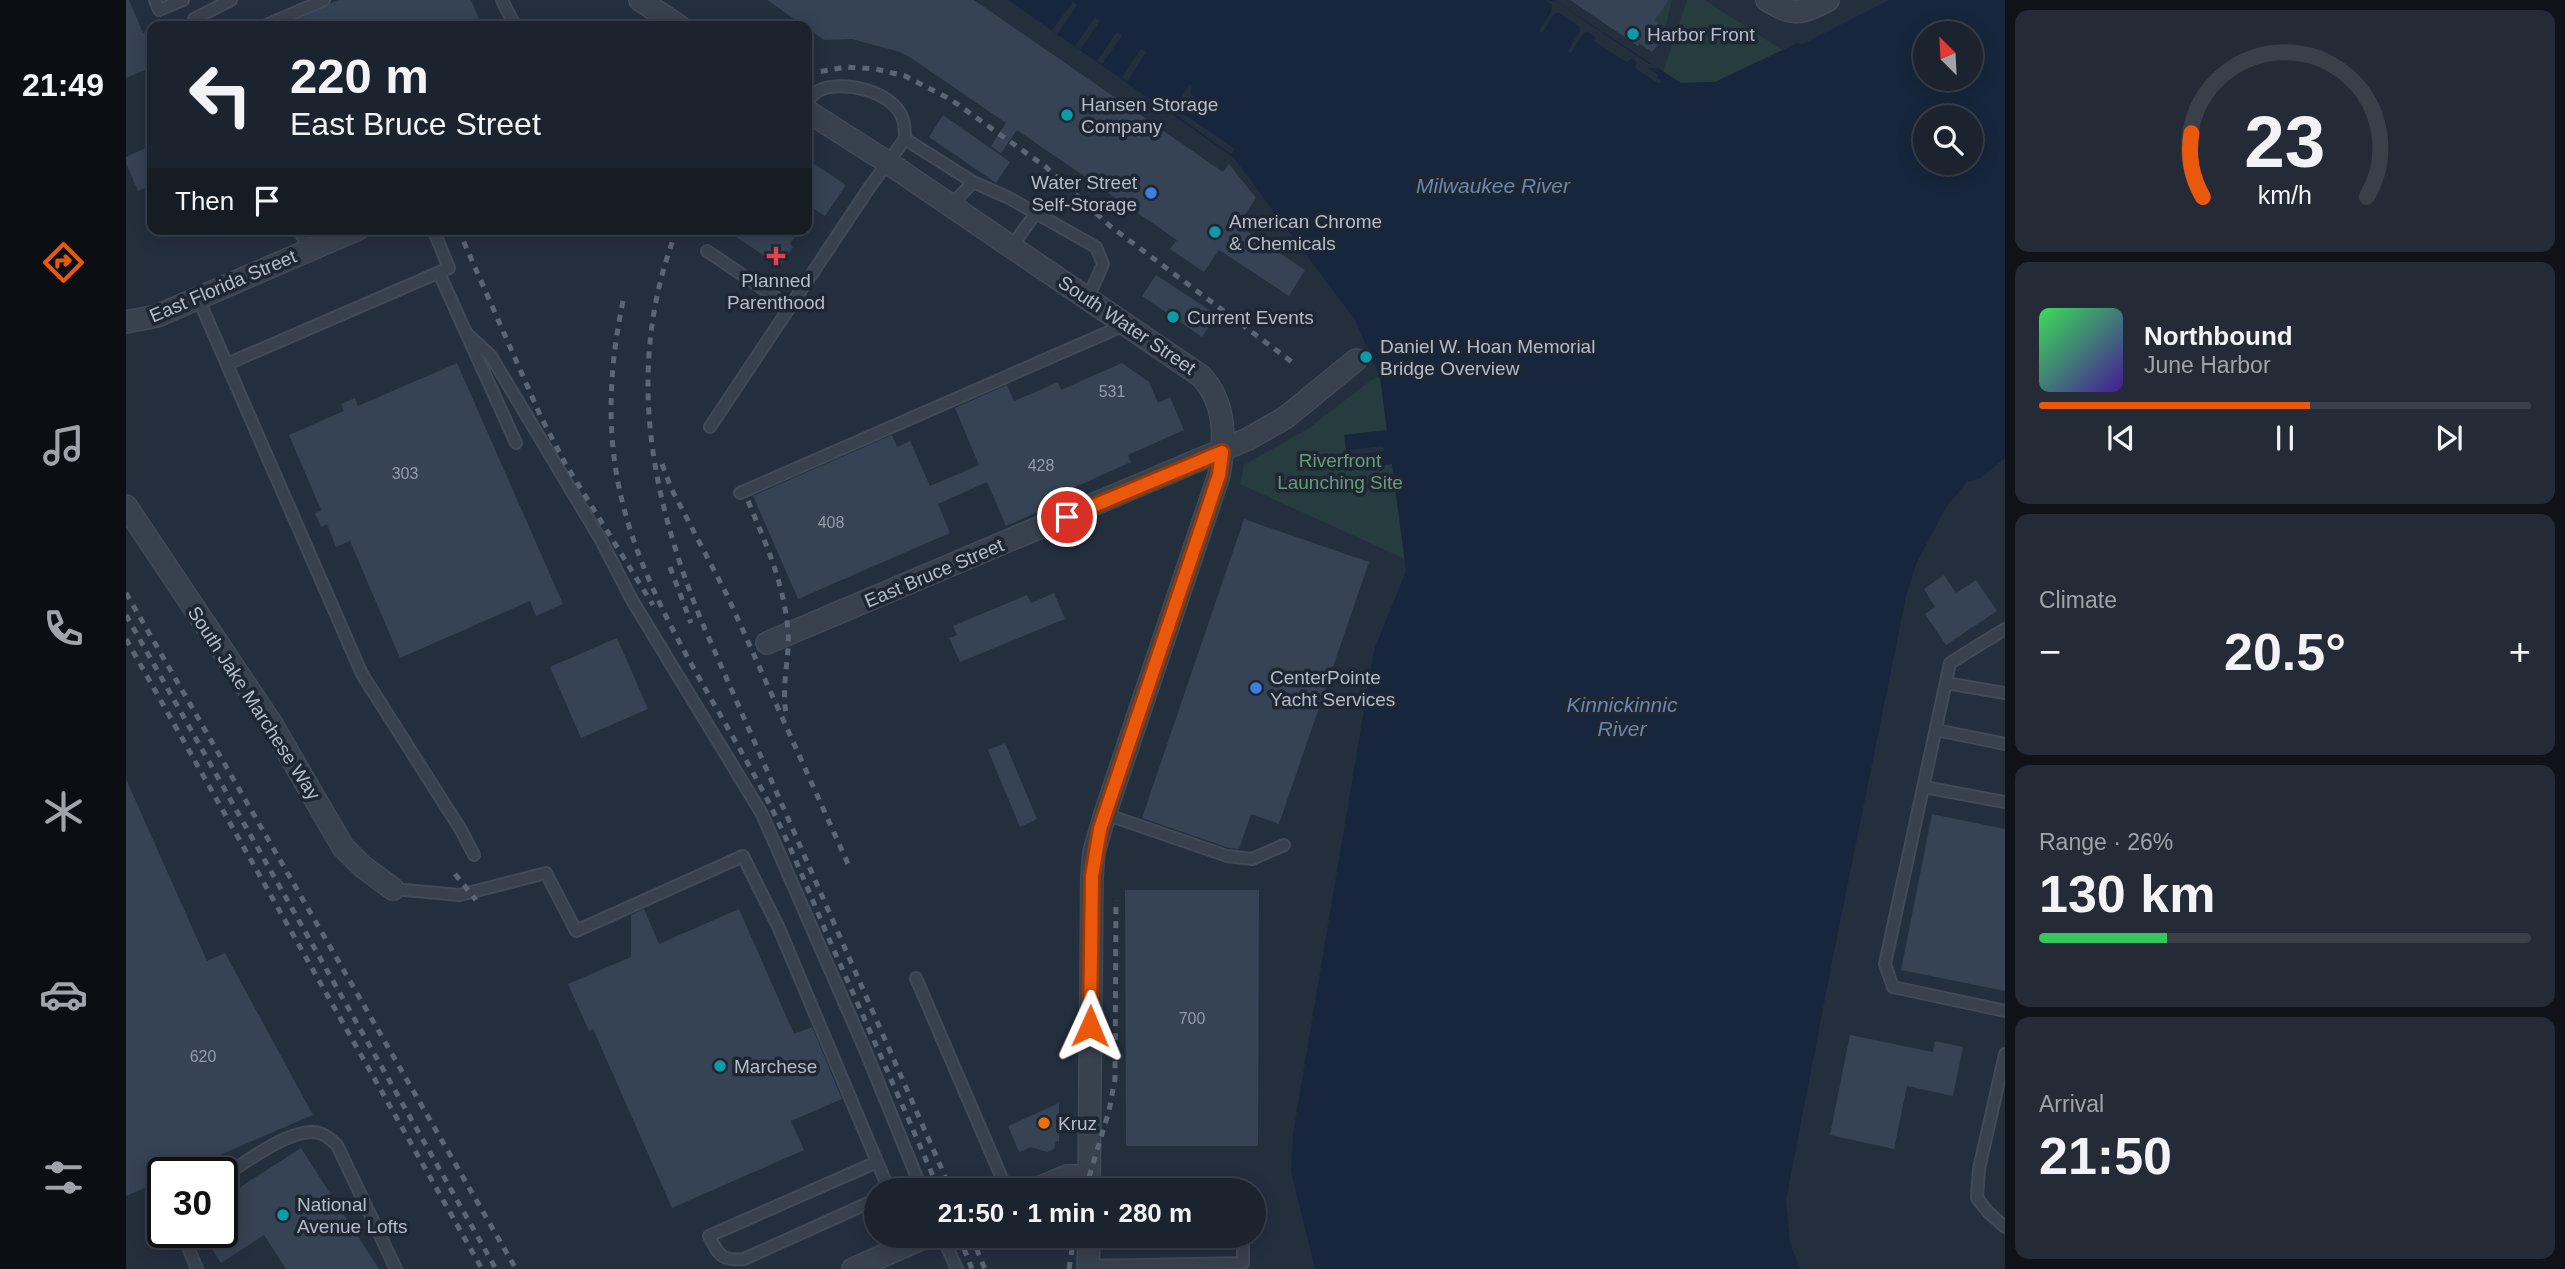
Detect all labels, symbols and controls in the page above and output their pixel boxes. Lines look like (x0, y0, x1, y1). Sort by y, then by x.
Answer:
north arrow (1913, 21, 1983, 91)
map controls (1913, 21, 1983, 175)
place label: Harbor Front (1647, 24, 1755, 45)
marker: Harbor Front (1625, 26, 1641, 42)
icon: left (175, 49, 266, 140)
text: 220 m (290, 49, 429, 103)
text: 21:49 (22, 67, 104, 103)
place label: Hansen Storage Company (1081, 94, 1218, 137)
text: 23 (2245, 101, 2325, 182)
button: search (1913, 105, 1983, 175)
text: East Bruce Street (290, 106, 541, 142)
marker: Hansen Storage Company (1059, 107, 1075, 123)
place label: Water Street Self-Storage (1031, 172, 1138, 215)
water label: Milwaukee River (1416, 174, 1571, 197)
text: km/h (2258, 181, 2312, 209)
icon: arrive (248, 182, 286, 220)
marker: Water Street Self-Storage (1143, 185, 1159, 201)
text: Then (175, 186, 234, 216)
place label: American Chrome & Chemicals (1229, 211, 1382, 254)
marker: American Chrome & Chemicals (1207, 224, 1223, 240)
icon: directions (39, 238, 88, 287)
street label: East Florida Street (146, 245, 300, 326)
marker: Planned Parenthood (766, 246, 786, 266)
place label: Planned Parenthood (727, 270, 825, 313)
street label: South Water Street (1054, 271, 1200, 379)
place label: Current Events (1187, 307, 1314, 328)
marker: Current Events (1165, 309, 1181, 325)
text: Northbound (2144, 321, 2293, 351)
place label: Daniel W. Hoan Memorial Bridge Overview (1380, 336, 1595, 379)
marker: Daniel W. Hoan Memorial Bridge Overview (1358, 349, 1374, 365)
text: June Harbor (2144, 352, 2271, 378)
house number: 531 (1099, 383, 1125, 400)
icon: previous (2102, 419, 2140, 457)
icon: pause (2266, 419, 2304, 457)
icon: next (2430, 419, 2468, 457)
icon: music (39, 421, 88, 470)
park label: Riverfront Launching Site (1277, 450, 1403, 493)
house number: 428 (1028, 457, 1054, 474)
house number: 303 (392, 465, 418, 482)
pin (1037, 487, 1097, 547)
icon: arrive (1048, 498, 1086, 536)
house number: 408 (818, 514, 844, 531)
street label: East Bruce Street (861, 534, 1007, 612)
text: Climate (2039, 587, 2117, 613)
street label: South Jake Marchese Way (184, 602, 325, 804)
icon: phone (39, 604, 88, 653)
text: 20.5° (2224, 623, 2346, 681)
text: − (2039, 631, 2061, 673)
text: + (2509, 631, 2531, 673)
place label: CenterPointe Yacht Services (1270, 667, 1395, 710)
marker: CenterPointe Yacht Services (1248, 680, 1264, 696)
water label: Kinnickinnic River (1567, 693, 1678, 740)
icon: climate (39, 787, 88, 836)
text: Range · 26% (2039, 829, 2173, 855)
text: 130 km (2039, 865, 2215, 923)
icon: car (39, 970, 88, 1019)
position arrow (1053, 989, 1127, 1063)
house number: 700 (1179, 1010, 1205, 1027)
house number: 620 (190, 1048, 216, 1065)
place label: Marchese (734, 1056, 817, 1077)
marker: Marchese (712, 1058, 728, 1074)
text: Arrival (2039, 1091, 2104, 1117)
place label: Kruz (1058, 1113, 1097, 1134)
marker: Kruz (1036, 1115, 1052, 1131)
text: 21:50 (2039, 1127, 2172, 1185)
icon: filters (39, 1153, 88, 1202)
speed limit sign: 30 (147, 1157, 238, 1248)
place label: National Avenue Lofts (297, 1194, 408, 1237)
text: 21:50 · 1 min · 280 m (938, 1198, 1192, 1228)
marker: National Avenue Lofts (275, 1207, 291, 1223)

